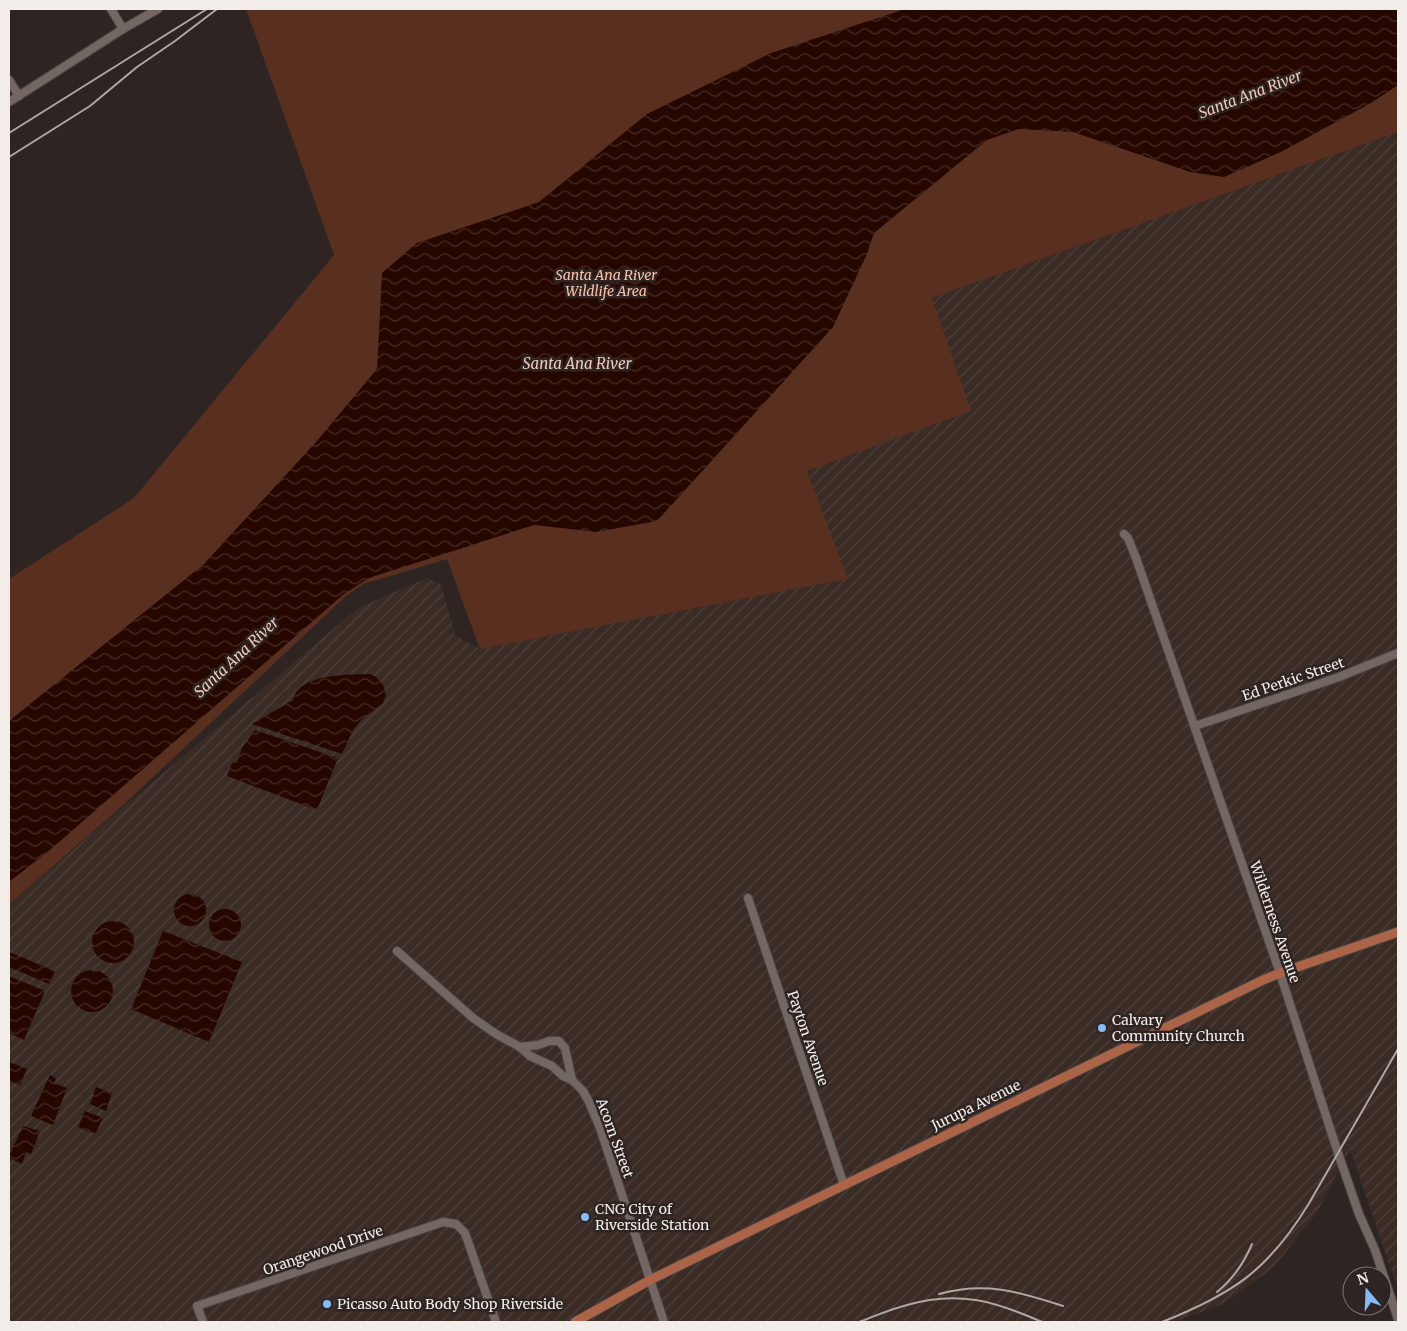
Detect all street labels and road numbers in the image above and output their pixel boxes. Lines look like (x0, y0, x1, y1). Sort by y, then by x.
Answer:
street label: Ed Perkic Street (1240, 653, 1347, 705)
street label: Wilderness Avenue (1245, 858, 1304, 985)
street label: Payton Avenue (783, 988, 833, 1088)
street label: Jurupa Avenue (928, 1076, 1024, 1135)
street label: Acorn Street (592, 1095, 638, 1181)
street label: Orangewood Drive (261, 1221, 385, 1279)

